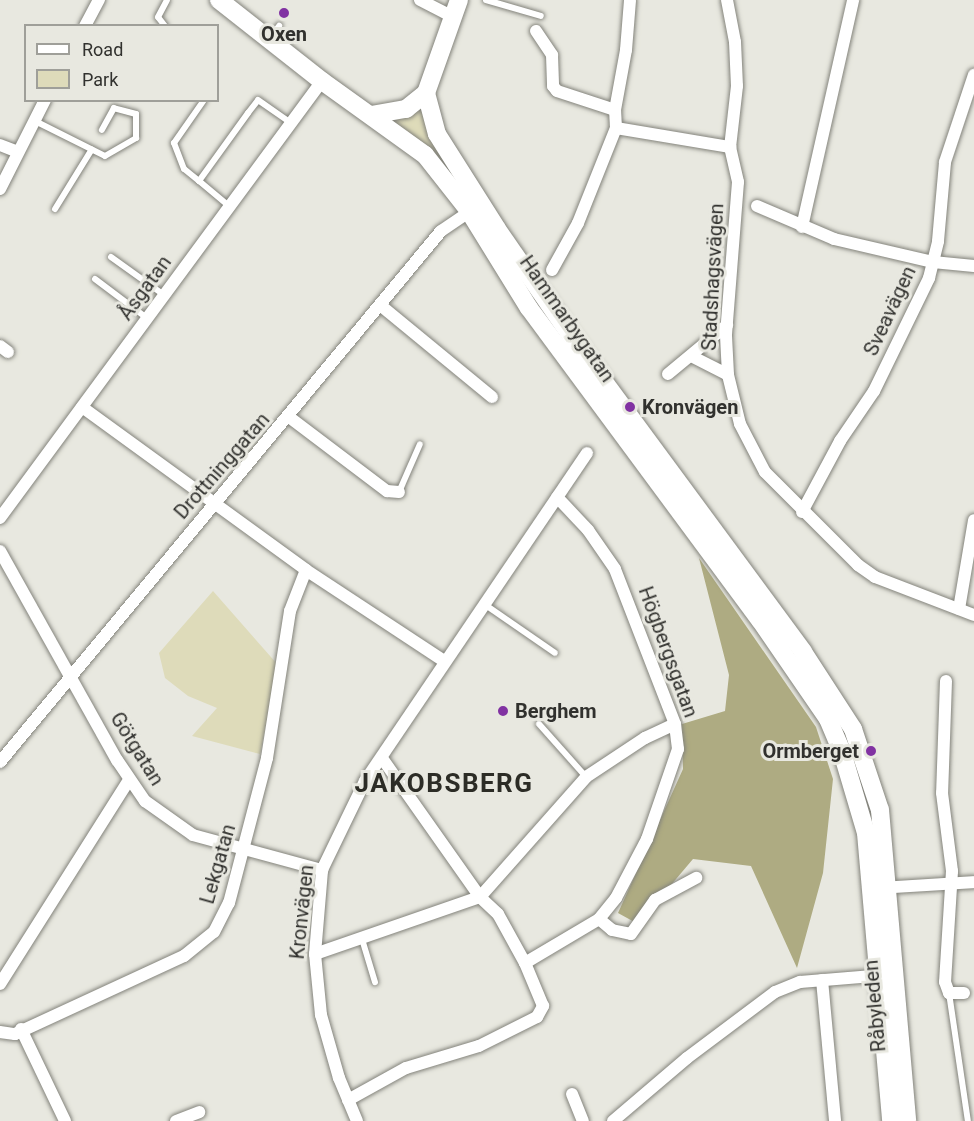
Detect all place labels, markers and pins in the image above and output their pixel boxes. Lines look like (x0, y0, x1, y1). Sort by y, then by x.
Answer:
marker: Oxen (277, 6, 291, 20)
place label: Oxen (261, 22, 307, 46)
place label: Kronvägen (642, 395, 738, 419)
marker: Kronvägen (623, 400, 637, 414)
place label: Berghem (515, 699, 596, 723)
marker: Berghem (496, 704, 510, 718)
place label: Ormberget (762, 739, 859, 763)
marker: Ormberget (864, 744, 878, 758)

